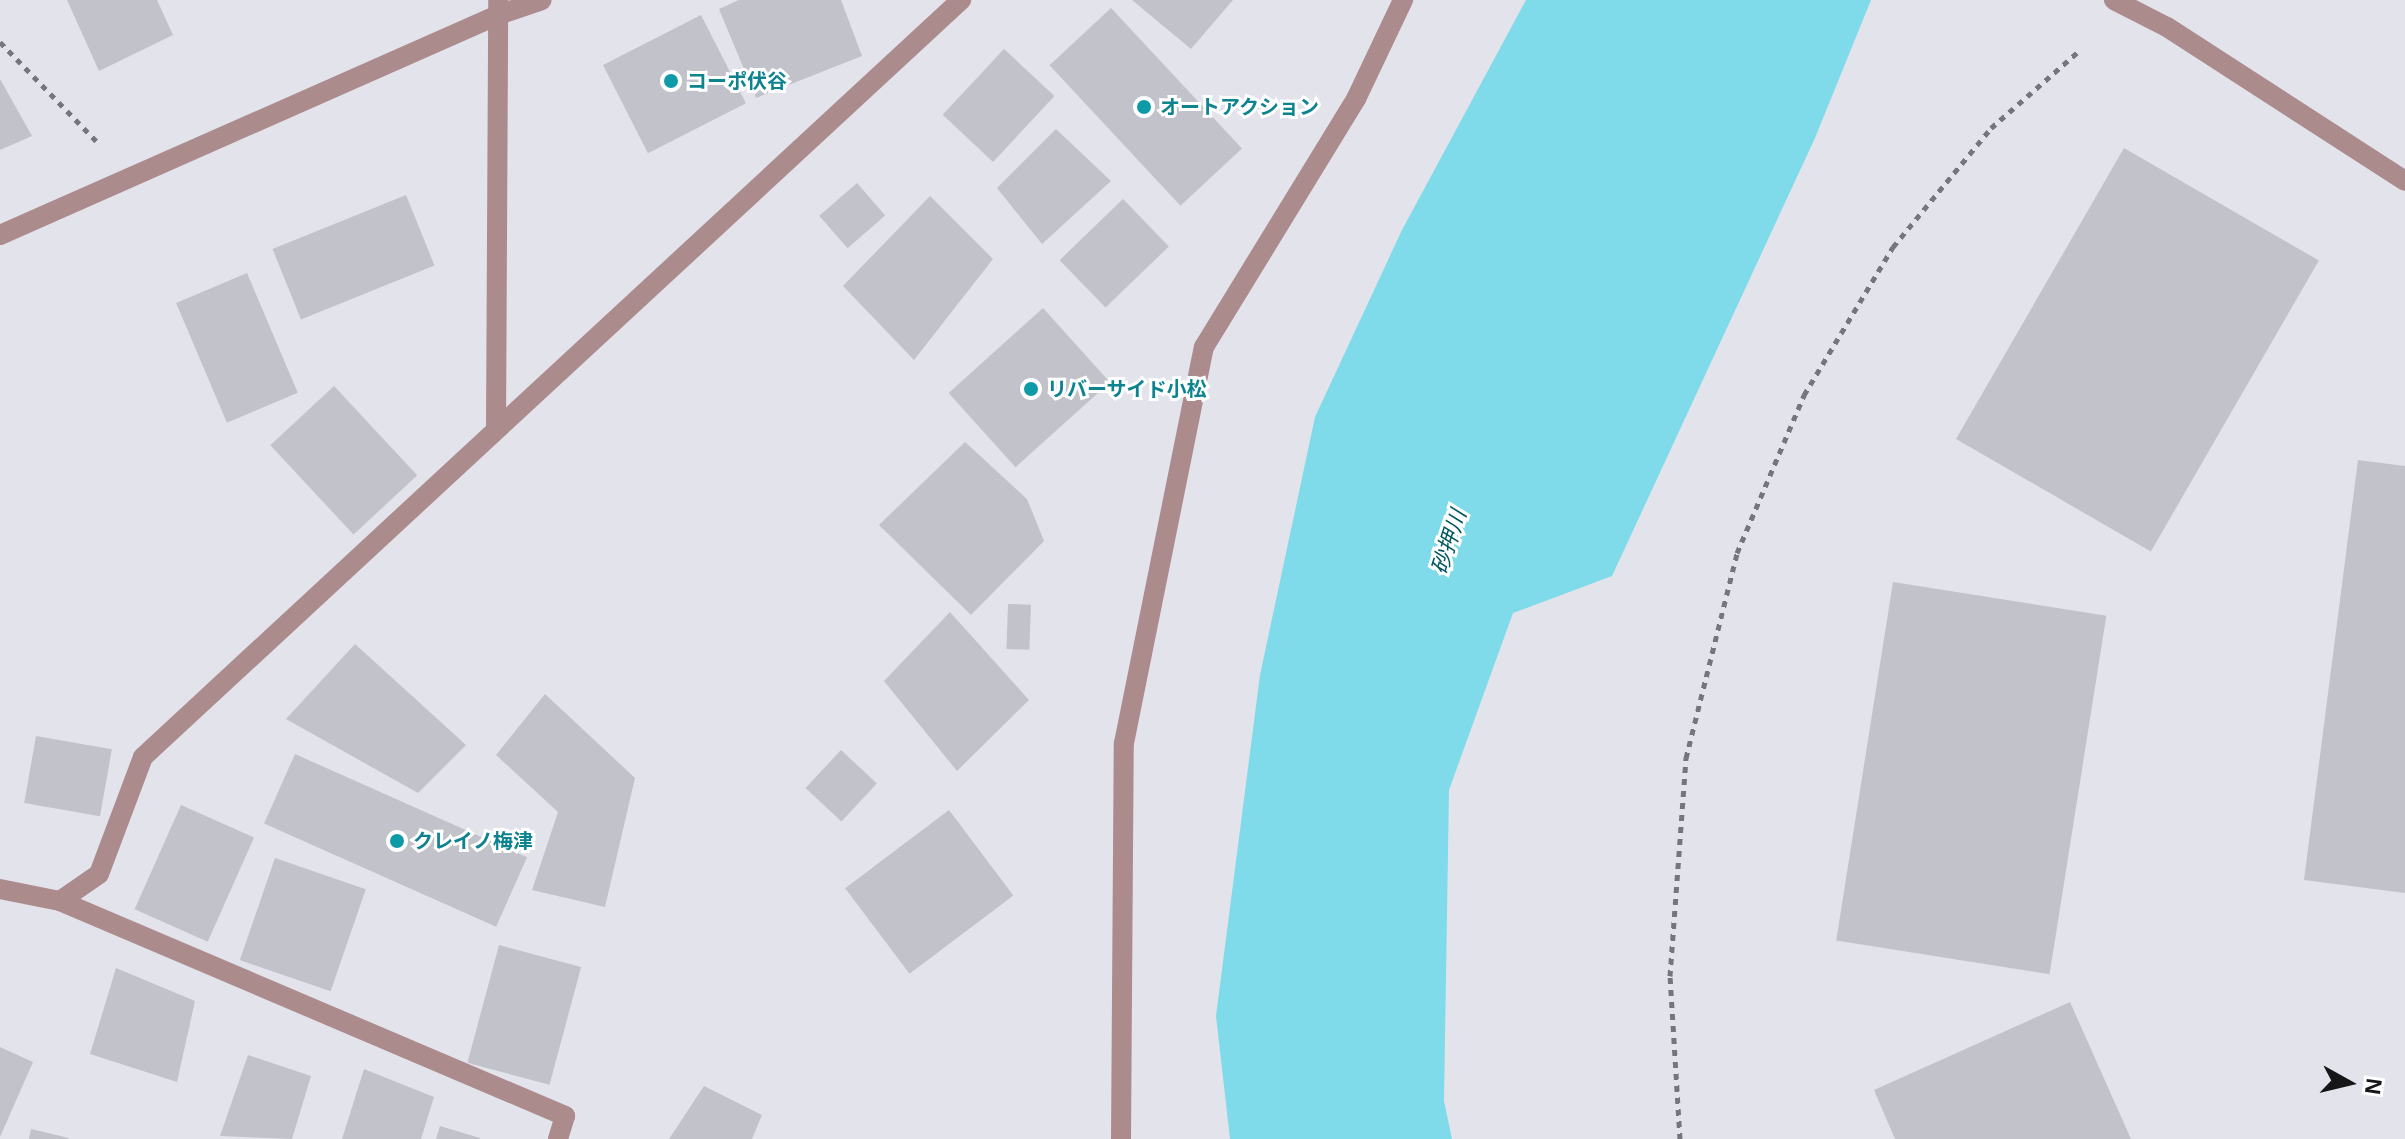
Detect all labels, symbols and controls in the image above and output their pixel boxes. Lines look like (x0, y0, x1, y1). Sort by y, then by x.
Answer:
place label: コーポ伏谷 (687, 69, 787, 93)
marker: コーポ伏谷 (662, 72, 680, 90)
place label: オートアクション (1160, 95, 1320, 119)
marker: オートアクション (1135, 98, 1153, 116)
place label: リバーサイド小松 (1047, 377, 1207, 401)
marker: リバーサイド小松 (1022, 380, 1040, 398)
water label: 砂押川 (1426, 507, 1472, 577)
place label: クレイノ梅津 (413, 829, 533, 853)
marker: クレイノ梅津 (388, 832, 406, 850)
north arrow (2309, 1043, 2389, 1123)
text: N (2360, 1077, 2387, 1096)

